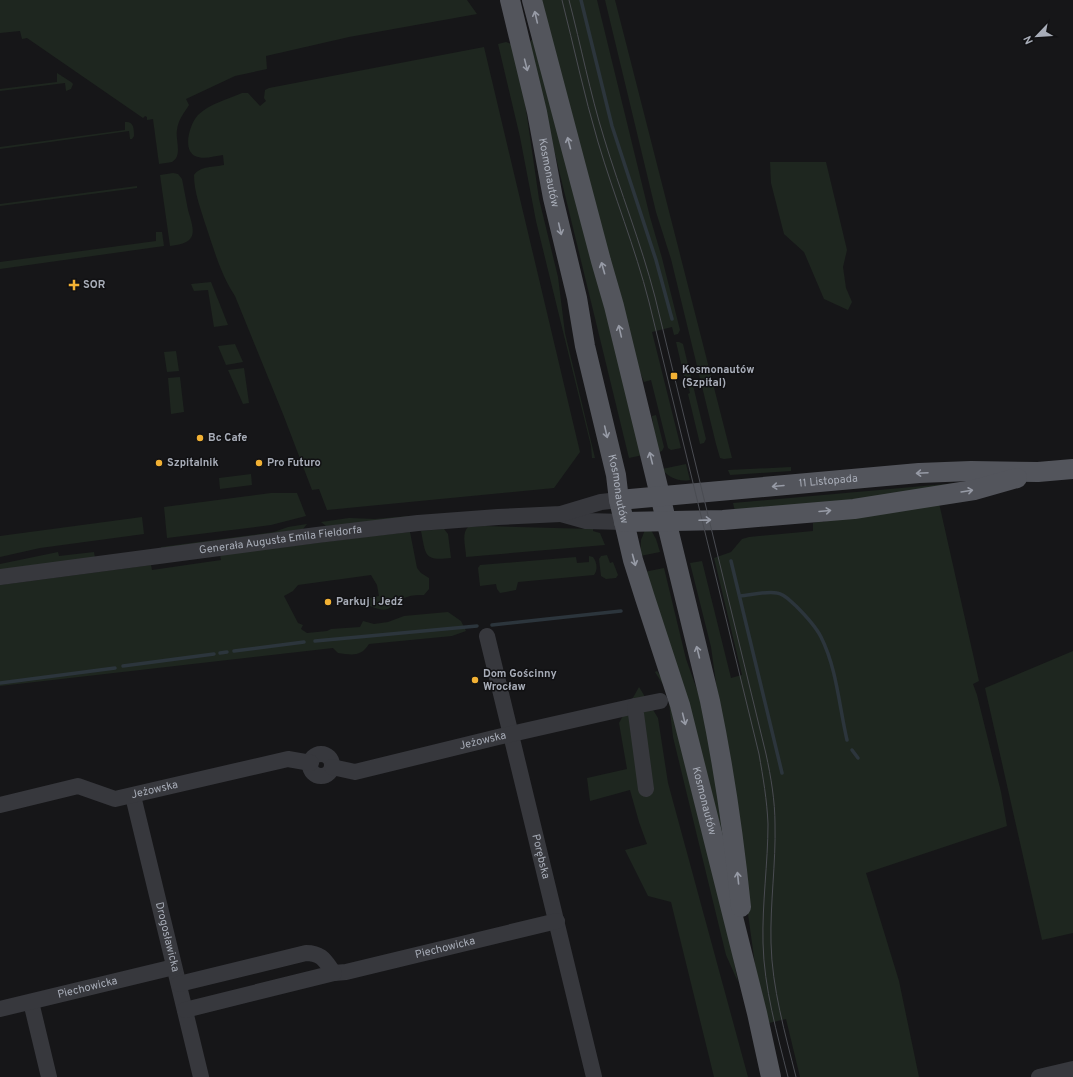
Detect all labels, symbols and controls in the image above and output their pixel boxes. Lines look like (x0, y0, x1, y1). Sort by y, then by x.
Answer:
one-way arrow (532, 11, 540, 24)
north arrow (1017, 16, 1057, 56)
text: N (1021, 33, 1037, 46)
one-way arrow (523, 58, 530, 71)
one-way arrow (565, 136, 573, 149)
street label: Kosmonautów (535, 137, 562, 209)
one-way arrow (556, 223, 564, 236)
one-way arrow (599, 262, 606, 275)
place label: SOR (83, 278, 105, 292)
marker: SOR (68, 279, 80, 291)
one-way arrow (615, 325, 623, 338)
place label: Kosmonautów (Szpital) (682, 363, 755, 390)
marker: Kosmonautów (Szpital) (669, 371, 679, 381)
one-way arrow (602, 425, 610, 438)
place label: Bc Cafe (208, 431, 247, 445)
marker: Bc Cafe (195, 433, 205, 443)
one-way arrow (647, 451, 654, 464)
street label: Kosmonautów (604, 453, 631, 525)
place label: Szpitalnik (167, 456, 219, 470)
place label: Pro Futuro (267, 456, 321, 470)
marker: Szpitalnik (154, 458, 164, 468)
marker: Pro Futuro (254, 458, 264, 468)
one-way arrow (916, 469, 929, 477)
street label: 11 Listopada (798, 472, 859, 491)
one-way arrow (772, 482, 785, 489)
one-way arrow (960, 487, 973, 495)
one-way arrow (818, 507, 831, 515)
one-way arrow (698, 517, 711, 524)
street label: Generała Augusta Emila Fieldorfa (198, 523, 363, 558)
one-way arrow (630, 553, 638, 566)
place label: Parkuj i Jedź (336, 595, 403, 609)
marker: Parkuj i Jedź (323, 597, 333, 607)
one-way arrow (694, 646, 702, 659)
place label: Dom Gościnny Wrocław (483, 667, 557, 694)
marker: Dom Gościnny Wrocław (470, 675, 480, 685)
one-way arrow (681, 712, 688, 725)
street label: Jeżowska (458, 728, 508, 753)
street label: Kosmonautów (689, 765, 719, 837)
street label: Jeżowska (130, 778, 179, 802)
street label: Porębska (528, 833, 553, 881)
one-way arrow (734, 872, 742, 885)
street label: Drogosławicka (152, 901, 182, 973)
street label: Piechowicka (414, 934, 477, 962)
street label: Piechowicka (56, 974, 119, 1002)

